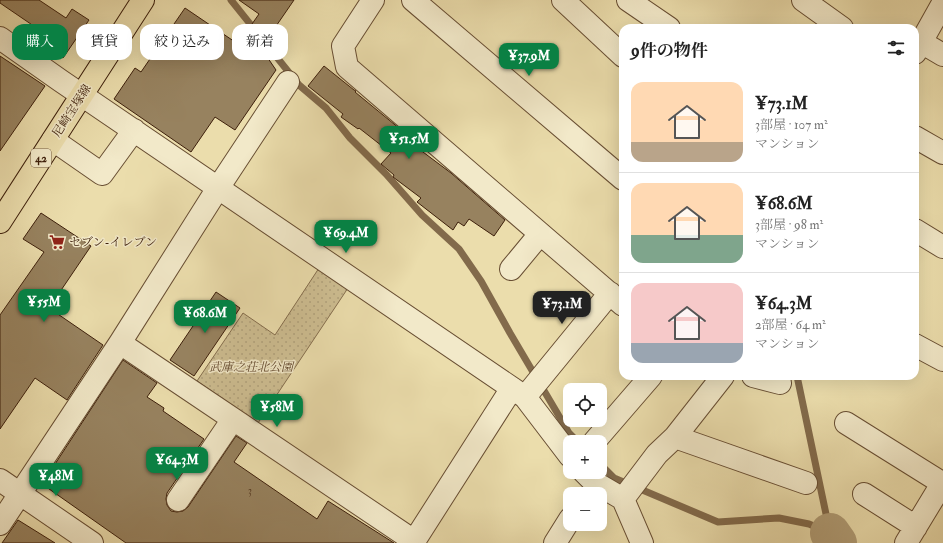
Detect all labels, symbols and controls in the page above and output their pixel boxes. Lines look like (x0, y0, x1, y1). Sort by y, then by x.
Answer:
chip: 購入 (12, 24, 68, 60)
chip: 賃貸 (76, 24, 132, 60)
chip: 絞り込み (140, 24, 224, 60)
chip: 新着 (232, 24, 288, 60)
icon: filters (885, 37, 907, 59)
text: 9件の物件 (631, 40, 708, 61)
pin: ¥37.9M (496, 43, 562, 77)
text: ¥37.9M (508, 48, 550, 64)
street label: 尼崎宝塚線 (49, 82, 95, 140)
text: ¥73.1M (755, 93, 808, 114)
icon: home (663, 98, 711, 146)
text: 3部屋 · 107 m² (755, 117, 828, 133)
pin: ¥51.5M (376, 126, 442, 160)
text: ¥51.5M (389, 131, 429, 147)
text: マンション (755, 136, 819, 152)
road number: 42 (31, 149, 51, 167)
text: ¥68.6M (755, 193, 813, 214)
icon: home (663, 199, 711, 247)
text: 3部屋 · 98 m² (755, 217, 823, 233)
pin: ¥69.4M (313, 220, 379, 254)
text: ¥69.4M (323, 225, 369, 241)
supermarket icon: セブン-イレブン (48, 233, 66, 251)
place label: セブン-イレブン (69, 235, 157, 250)
text: マンション (755, 236, 819, 252)
pin: ¥55M (20, 289, 68, 323)
pin: ¥73.1M (529, 291, 595, 325)
text: ¥64.3M (755, 293, 812, 314)
text: ¥55M (27, 294, 61, 310)
text: ¥73.1M (542, 296, 582, 312)
icon: home (663, 299, 711, 347)
pin: ¥68.6M (172, 300, 238, 334)
text: ¥68.6M (183, 305, 227, 321)
text: 2部屋 · 64 m² (755, 317, 826, 333)
text: マンション (755, 336, 819, 352)
park label: 武庫之荘北公園 (209, 360, 295, 375)
map controls (563, 383, 607, 531)
button: locate (563, 383, 607, 427)
pin: ¥58M (253, 394, 301, 428)
text: ¥58M (260, 399, 294, 415)
button: + (563, 435, 607, 479)
pin: ¥64.3M (144, 447, 210, 481)
text: ¥64.3M (155, 452, 199, 468)
pin: ¥48M (32, 463, 80, 497)
text: ¥48M (38, 468, 74, 484)
house number: 3 (248, 485, 252, 497)
button: − (563, 487, 607, 531)

